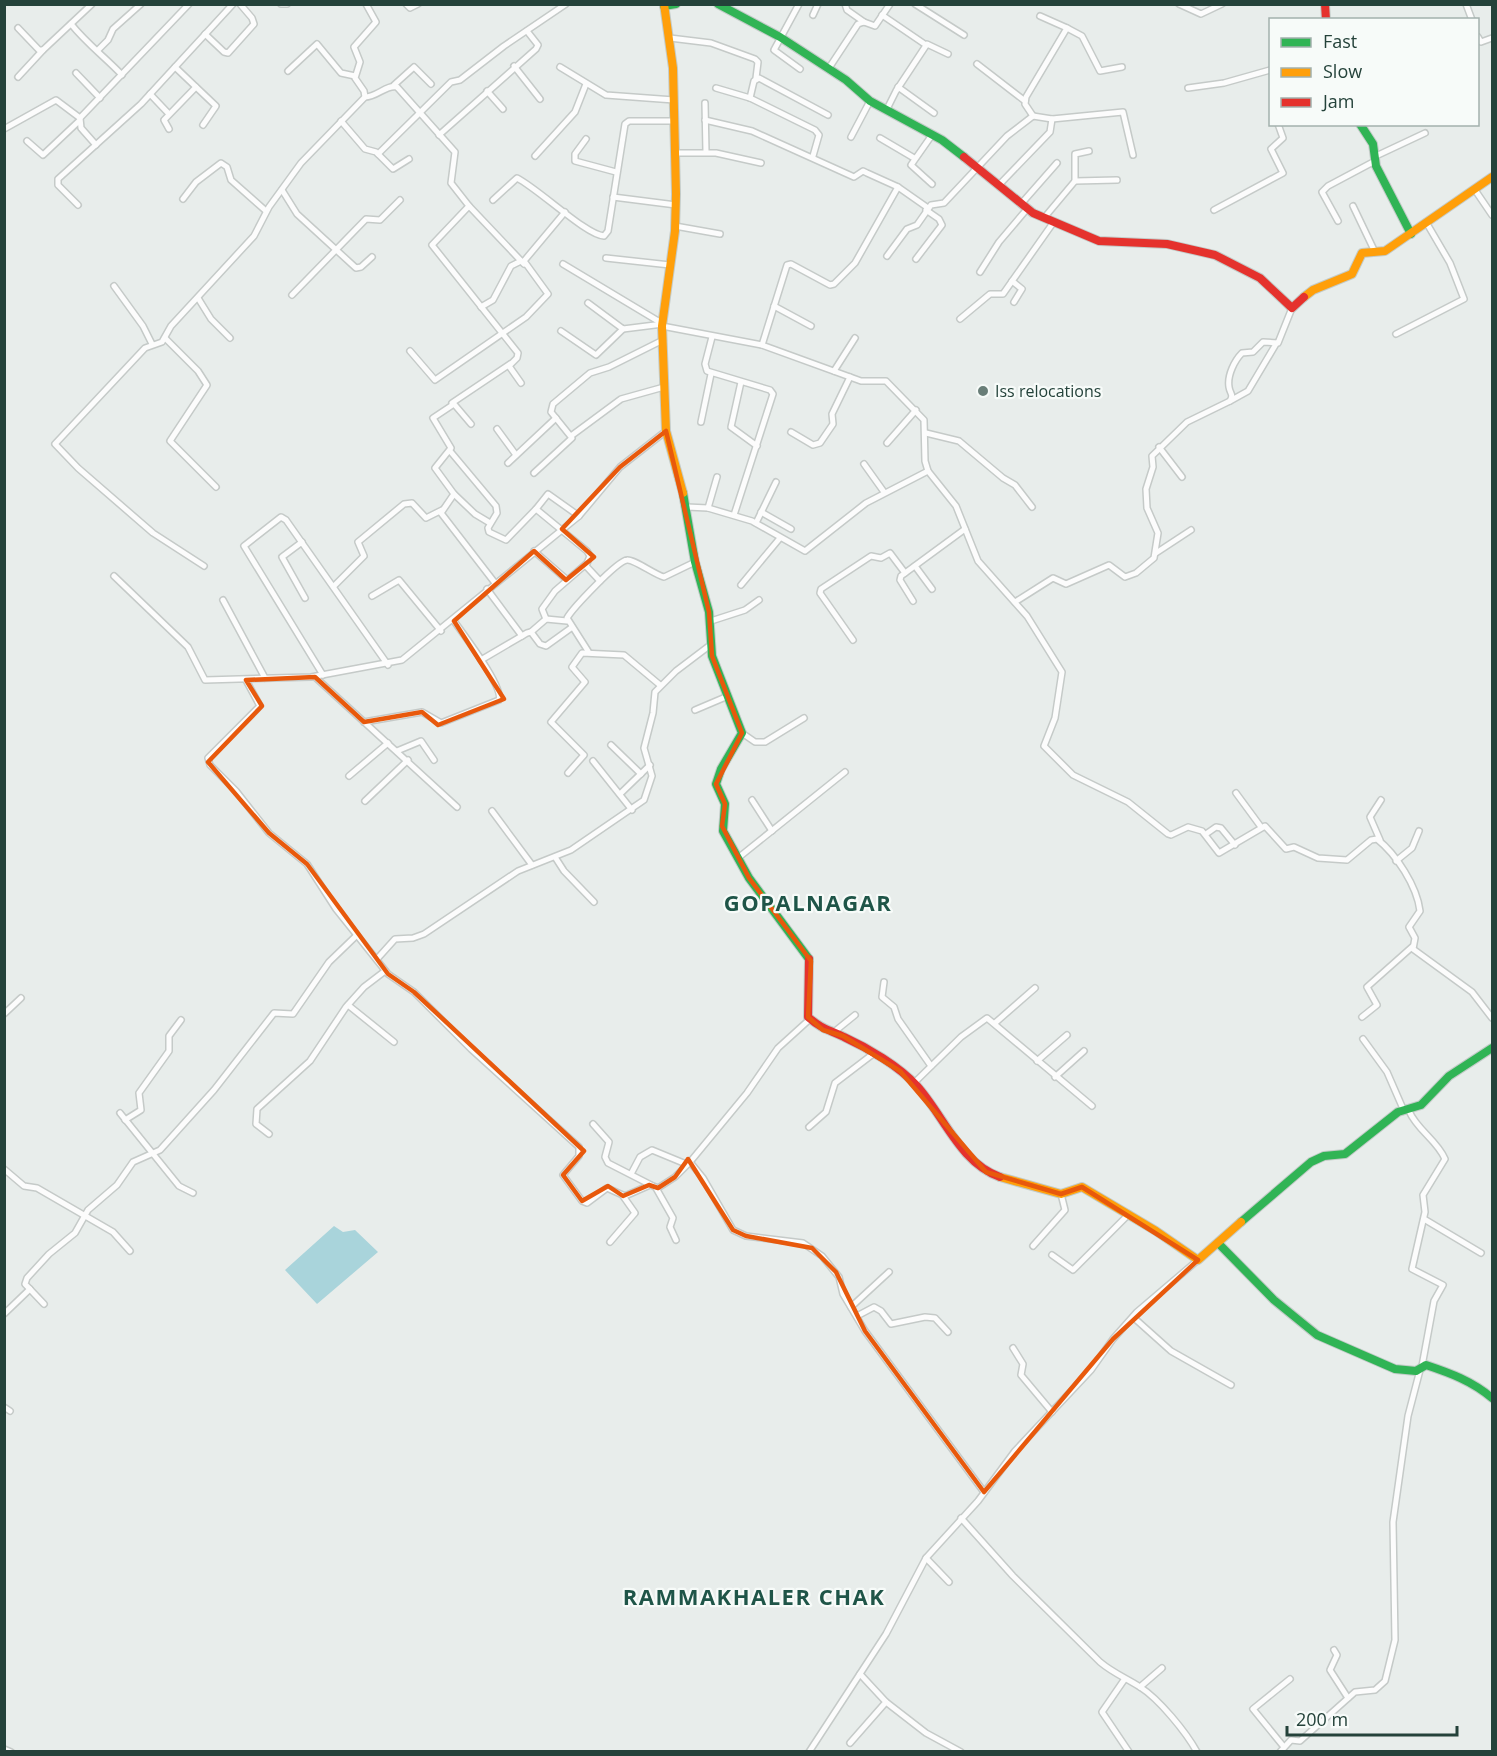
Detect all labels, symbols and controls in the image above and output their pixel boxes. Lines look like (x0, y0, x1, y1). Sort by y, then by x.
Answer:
legend (1269, 18, 1479, 126)
text: Fast (1323, 29, 1357, 53)
text: Slow (1323, 59, 1362, 83)
text: Jam (1321, 89, 1355, 113)
place label: Iss relocations (995, 380, 1101, 402)
marker: Iss relocations (976, 384, 990, 398)
district label: GOPALNAGAR (724, 887, 892, 917)
district label: RAMMAKHALER CHAK (623, 1581, 885, 1611)
scale bar (1287, 1699, 1456, 1737)
text: 200 m (1296, 1707, 1348, 1731)

